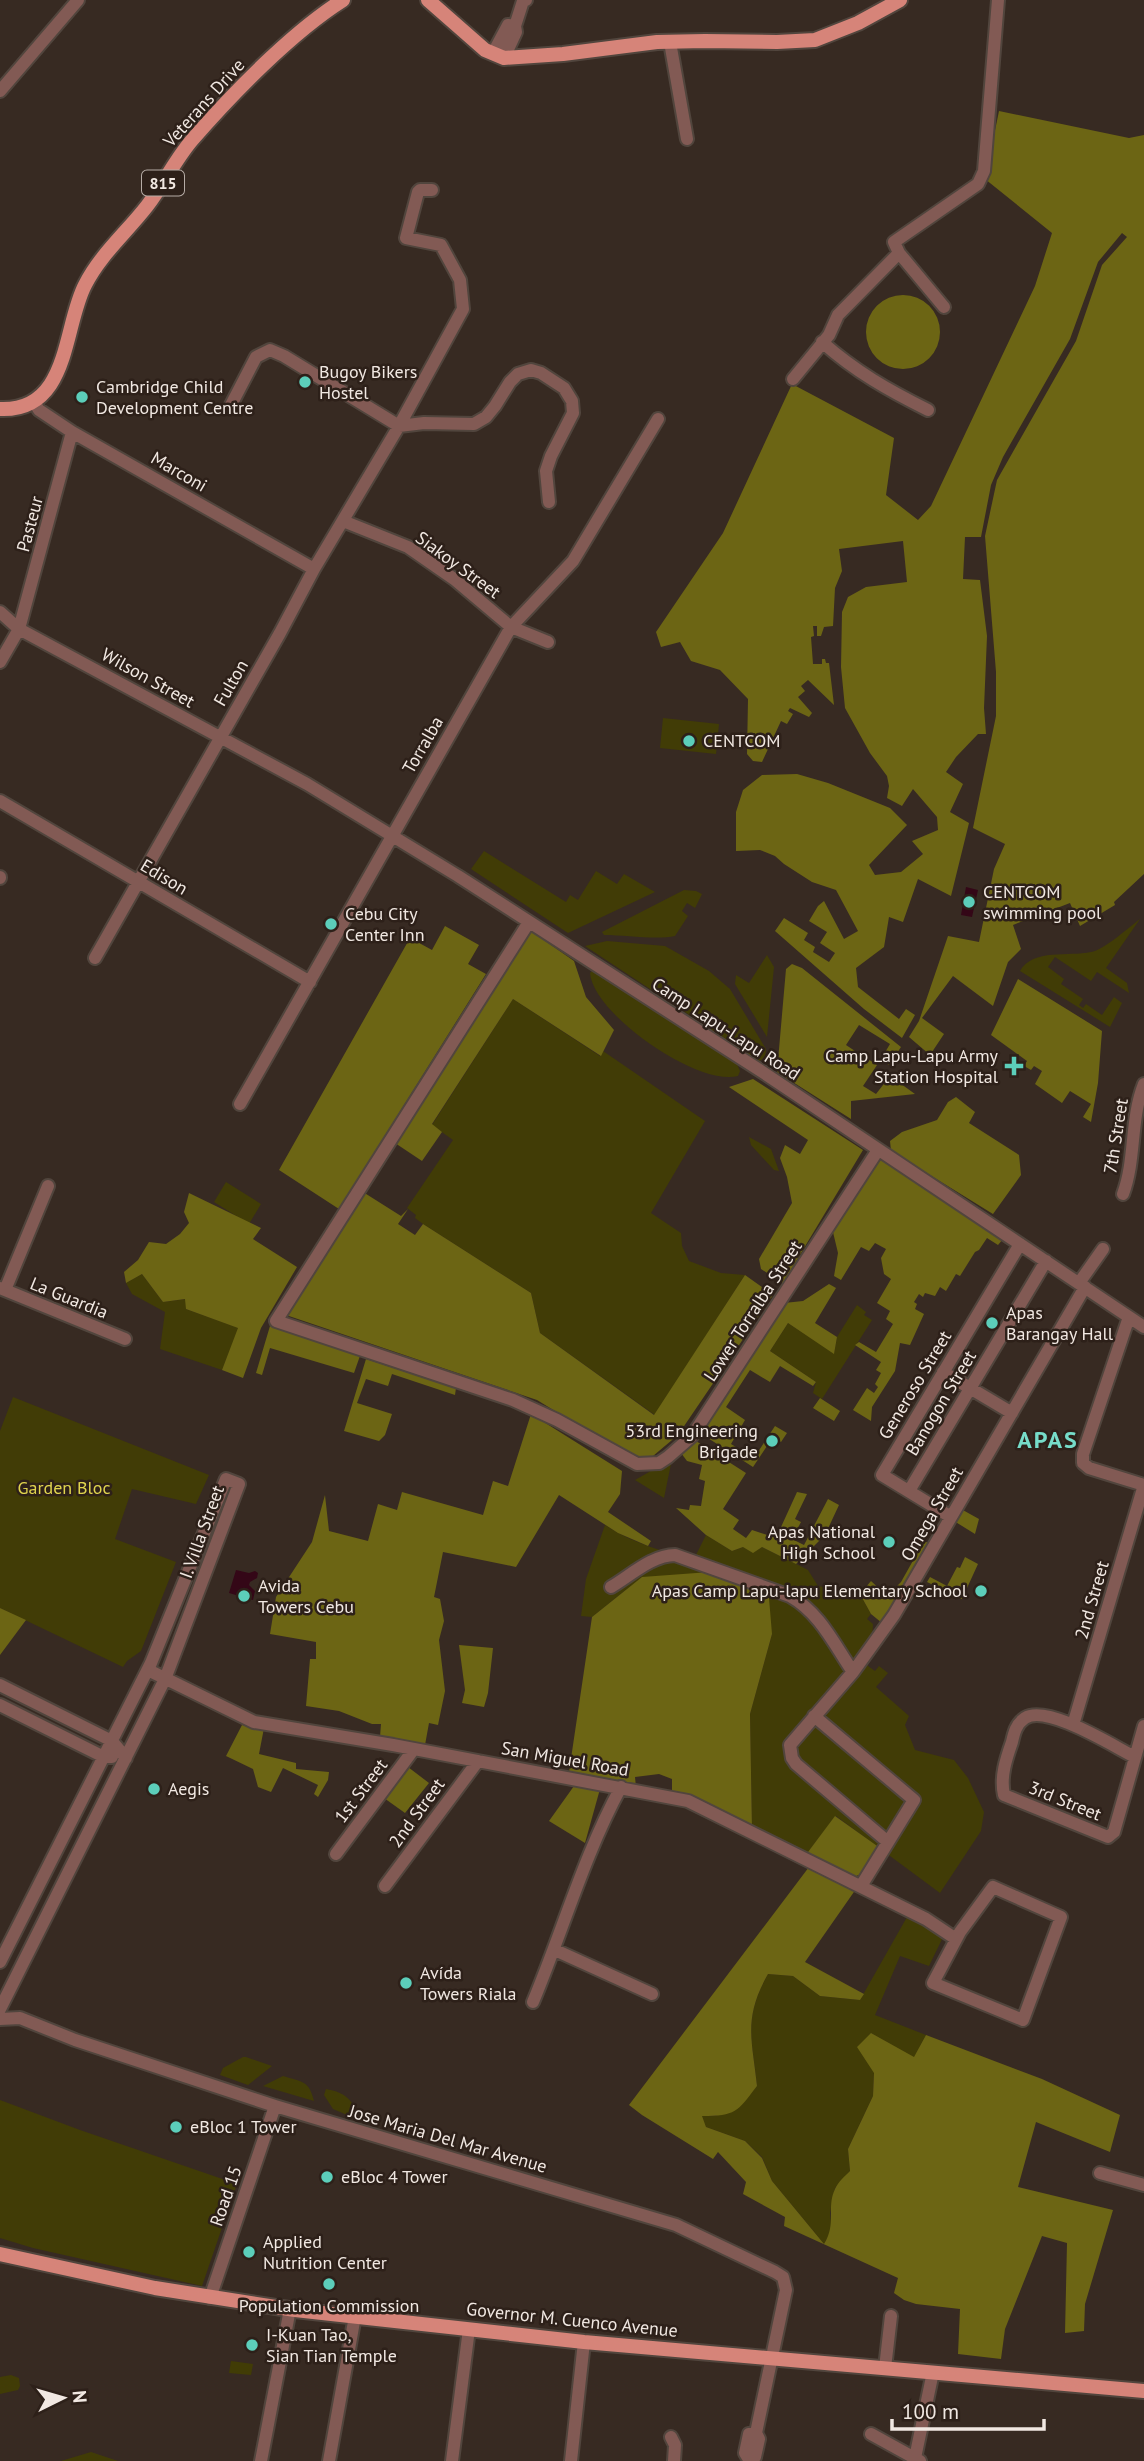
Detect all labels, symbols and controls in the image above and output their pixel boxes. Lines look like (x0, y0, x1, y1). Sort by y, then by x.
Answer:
street label: Veterans Drive (157, 54, 249, 152)
road number: 815 (142, 170, 184, 196)
place label: Bugoy Bikers Hostel (319, 360, 417, 404)
marker: Bugoy Bikers Hostel (297, 374, 313, 390)
place label: Cambridge Child Development Centre (96, 375, 253, 419)
marker: Cambridge Child Development Centre (74, 389, 90, 405)
street label: Marconi (147, 446, 212, 497)
street label: Pasteur (11, 493, 48, 554)
street label: Siakoy Street (411, 526, 505, 603)
street label: Wilson Street (98, 643, 199, 713)
street label: Fulton (208, 655, 253, 710)
street label: Torralba (397, 712, 448, 778)
place label: CENTCOM (703, 729, 781, 752)
marker: CENTCOM (681, 733, 697, 749)
street label: Edison (136, 854, 192, 900)
place label: CENTCOM swimming pool (983, 880, 1102, 924)
marker: CENTCOM swimming pool (961, 894, 977, 910)
place label: Cebu City Center Inn (345, 902, 425, 946)
marker: Cebu City Center Inn (323, 916, 339, 932)
street label: Camp Lapu-Lapu Road (648, 972, 805, 1085)
place label: Camp Lapu-Lapu Army Station Hospital (825, 1044, 999, 1088)
marker: Camp Lapu-Lapu Army Station Hospital (1004, 1056, 1024, 1076)
street label: 7th Street (1098, 1097, 1133, 1175)
street label: Lower Torralba Street (698, 1236, 807, 1386)
street label: La Guardia (27, 1272, 111, 1324)
place label: Apas Barangay Hall (1006, 1301, 1114, 1345)
marker: Apas Barangay Hall (984, 1315, 1000, 1331)
street label: Generoso Street (873, 1326, 956, 1443)
street label: Banogon Street (900, 1346, 981, 1460)
place label: 53rd Engineering Brigade (625, 1419, 758, 1463)
district label: APAS (1017, 1424, 1079, 1455)
marker: 53rd Engineering Brigade (764, 1433, 780, 1449)
street label: Omega Street (895, 1462, 968, 1565)
park label: Garden Bloc (17, 1476, 111, 1499)
street label: I. Villa Street (174, 1482, 229, 1581)
place label: Apas National High School (768, 1520, 876, 1564)
marker: Apas National High School (881, 1534, 897, 1550)
street label: 2nd Street (1069, 1558, 1114, 1642)
place label: Avida Towers Cebu (258, 1574, 354, 1618)
place label: Apas Camp Lapu-lapu Elementary School (652, 1579, 968, 1602)
marker: Apas Camp Lapu-lapu Elementary School (973, 1583, 989, 1599)
marker: Avida Towers Cebu (236, 1588, 252, 1604)
street label: San Miguel Road (500, 1736, 631, 1781)
street label: 1st Street (329, 1754, 392, 1827)
street label: 2nd Street (384, 1774, 449, 1852)
street label: 3rd Street (1025, 1776, 1105, 1826)
place label: Aegis (168, 1777, 209, 1800)
marker: Aegis (146, 1781, 162, 1797)
place label: Avída Towers Riala (420, 1961, 516, 2005)
marker: Avída Towers Riala (398, 1975, 414, 1991)
street label: Jose Maria Del Mar Avenue (345, 2099, 550, 2178)
place label: eBloc 1 Tower (190, 2115, 297, 2138)
marker: eBloc 1 Tower (168, 2119, 184, 2135)
street label: Road 15 (204, 2163, 247, 2229)
place label: eBloc 4 Tower (341, 2165, 448, 2188)
marker: eBloc 4 Tower (319, 2169, 335, 2185)
place label: Applied Nutrition Center (263, 2230, 387, 2274)
marker: Applied Nutrition Center (241, 2244, 257, 2260)
marker: Population Commission (321, 2276, 337, 2292)
place label: Population Commission (239, 2294, 419, 2317)
street label: Governor M. Cuenco Avenue (465, 2297, 679, 2342)
place label: I-Kuan Tao, Sian Tian Temple (266, 2323, 397, 2367)
marker: I-Kuan Tao, Sian Tian Temple (244, 2337, 260, 2353)
north arrow (28, 2363, 98, 2433)
scale bar (892, 2388, 1044, 2432)
text: N (67, 2389, 92, 2404)
text: 100 m (902, 2398, 959, 2425)

